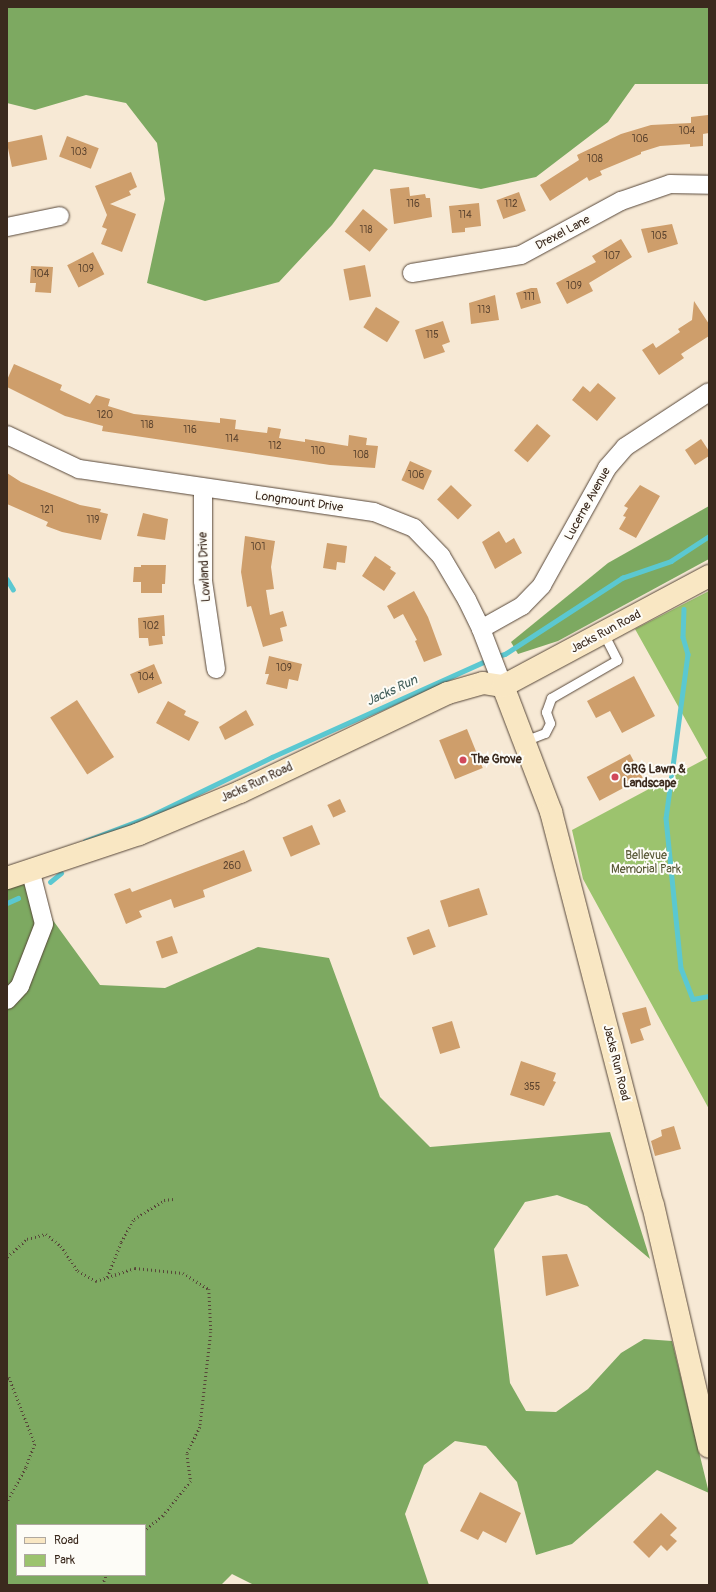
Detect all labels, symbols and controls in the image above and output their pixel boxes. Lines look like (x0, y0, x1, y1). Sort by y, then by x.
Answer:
house number: 104 (679, 126, 695, 138)
house number: 106 (632, 134, 648, 146)
house number: 103 (71, 147, 87, 159)
house number: 108 (587, 154, 603, 166)
house number: 116 (406, 199, 420, 211)
house number: 112 (504, 199, 518, 211)
house number: 114 (458, 210, 472, 222)
street label: Drexel Lane (533, 213, 593, 253)
house number: 118 (360, 225, 372, 237)
house number: 105 (651, 231, 667, 243)
house number: 107 (604, 251, 620, 263)
house number: 109 (78, 264, 94, 276)
house number: 104 (33, 269, 49, 281)
house number: 109 (566, 281, 582, 293)
house number: 111 (523, 292, 535, 304)
house number: 113 (477, 305, 491, 317)
house number: 115 (425, 330, 439, 342)
house number: 120 (97, 410, 113, 422)
house number: 118 (141, 420, 153, 432)
house number: 116 (183, 425, 197, 437)
house number: 114 (225, 434, 239, 446)
house number: 112 (268, 441, 282, 453)
house number: 110 (311, 446, 325, 458)
house number: 108 (353, 450, 369, 462)
street label: Lucerne Avenue (562, 465, 614, 543)
house number: 106 (408, 470, 424, 482)
street label: Longmount Drive (254, 489, 344, 515)
house number: 121 (40, 505, 54, 517)
house number: 119 (87, 515, 99, 527)
street label: Lowland Drive (196, 532, 214, 602)
house number: 101 (251, 542, 265, 554)
street label: Jacks Run Road (568, 607, 644, 657)
house number: 102 (143, 621, 159, 633)
house number: 109 (276, 663, 292, 675)
house number: 104 (138, 672, 154, 684)
water label: Jacks Run (364, 672, 420, 710)
place label: The Grove (471, 753, 522, 767)
marker: The Grove (458, 755, 468, 765)
street label: Jacks Run Road (219, 760, 295, 806)
place label: GRG Lawn & Landscape (623, 763, 686, 791)
marker: GRG Lawn & Landscape (610, 772, 620, 782)
park label: Bellevue Memorial Park (611, 849, 681, 877)
house number: 260 (223, 861, 241, 873)
street label: Jacks Run Road (600, 1024, 632, 1102)
house number: 355 (524, 1082, 540, 1094)
legend (16, 1524, 146, 1576)
text: Road (54, 1533, 79, 1548)
text: Park (54, 1553, 75, 1568)

